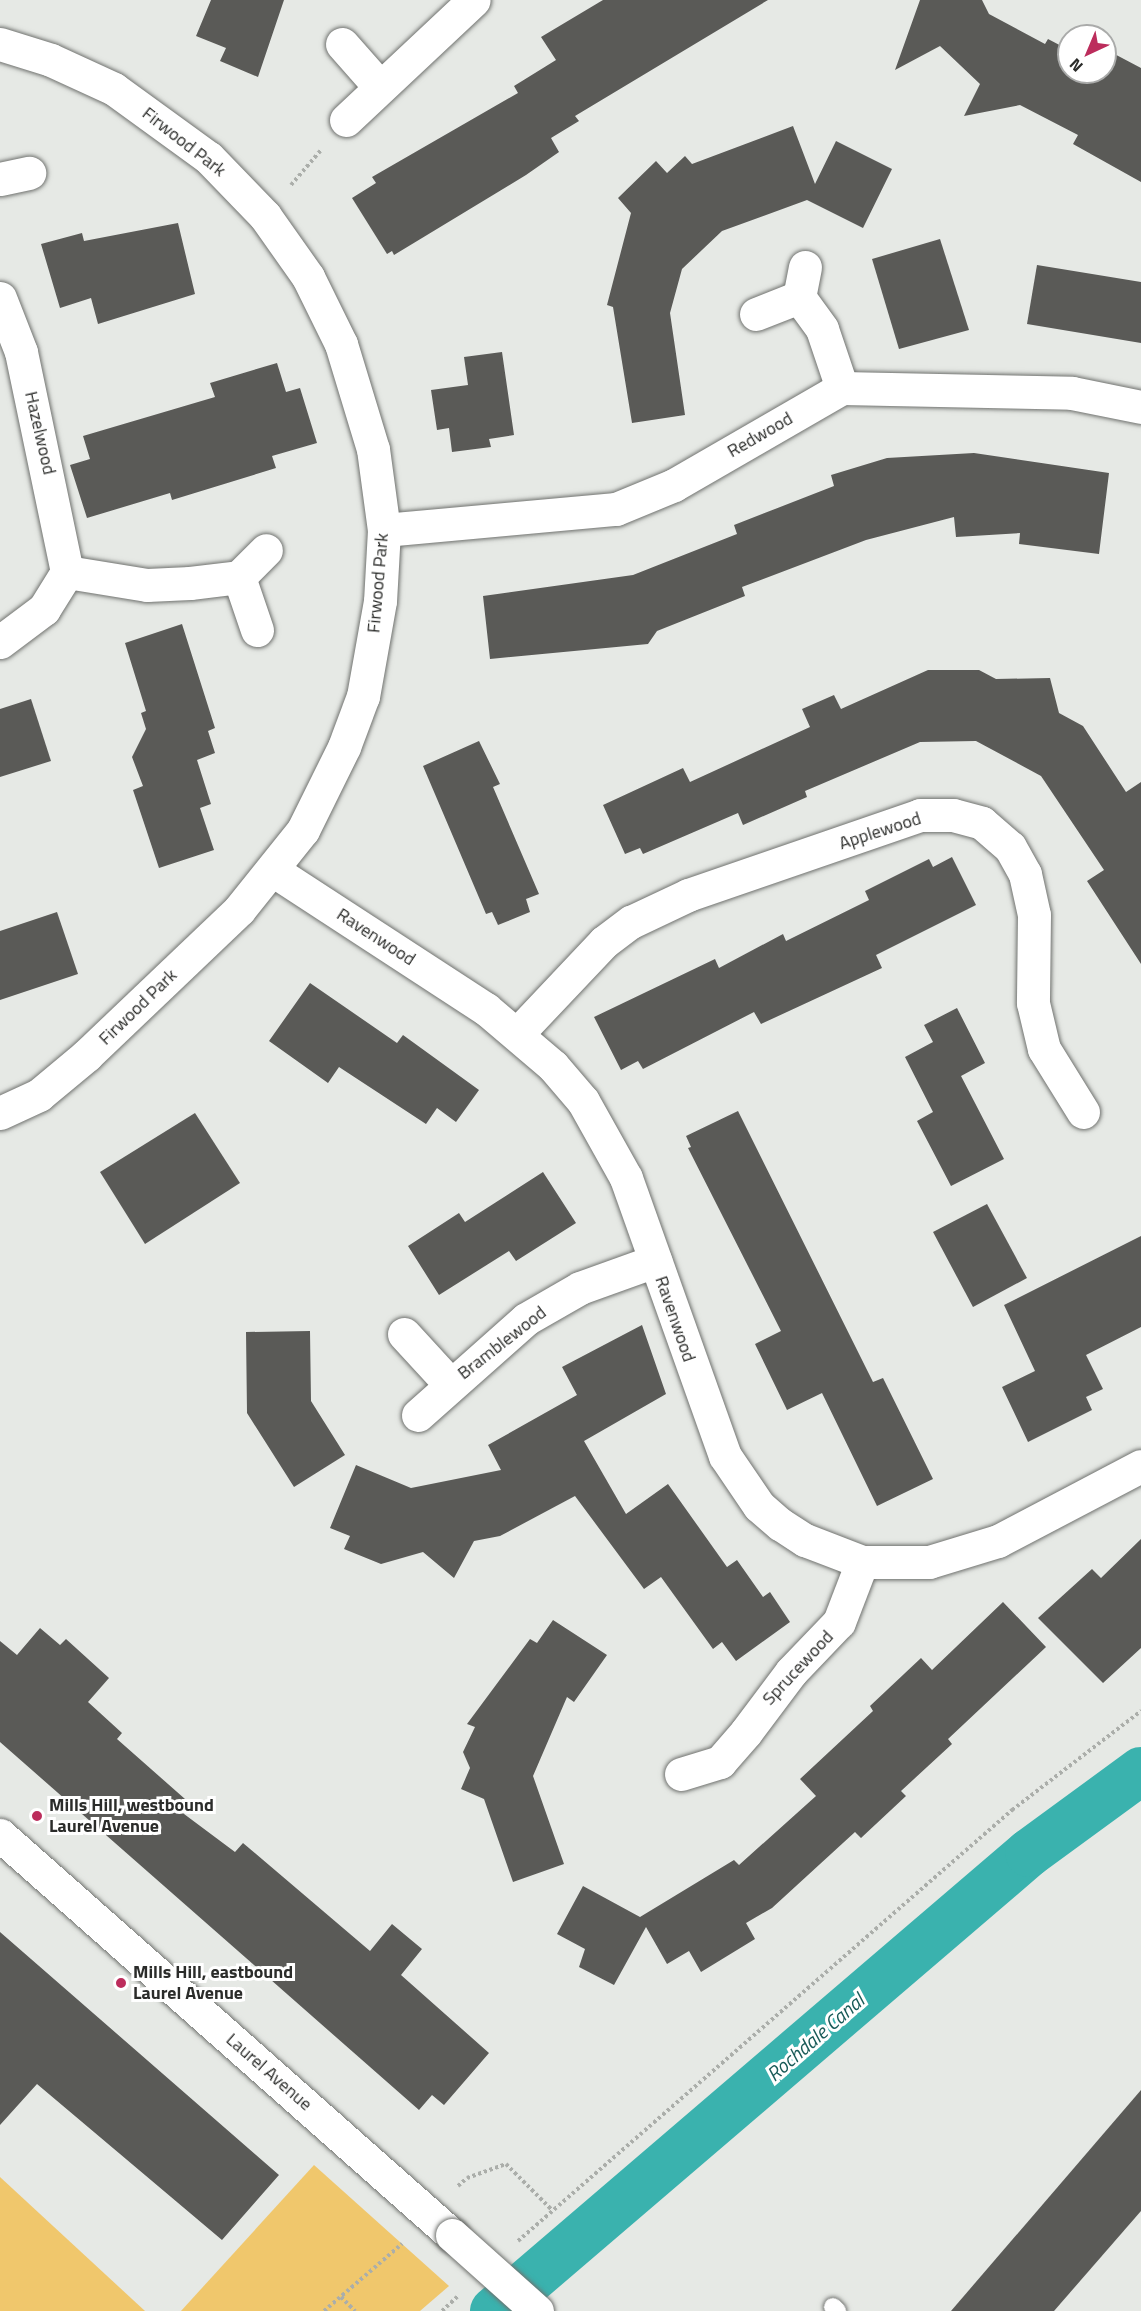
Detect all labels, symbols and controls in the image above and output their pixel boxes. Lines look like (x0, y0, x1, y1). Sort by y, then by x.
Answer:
north arrow (1057, 24, 1117, 84)
text: N (1064, 53, 1088, 78)
street label: Firwood Park (138, 103, 230, 181)
street label: Hazelwood (20, 389, 60, 477)
street label: Redwood (724, 408, 796, 462)
street label: Firwood Park (363, 532, 393, 634)
street label: Applewood (836, 808, 924, 854)
street label: Ravenwood (333, 904, 419, 970)
street label: Firwood Park (94, 964, 182, 1050)
street label: Ravenwood (650, 1273, 700, 1365)
street label: Bramblewood (454, 1302, 550, 1384)
street label: Sprucewood (758, 1626, 838, 1710)
place label: Mills Hill, westbound Laurel Avenue (49, 1795, 214, 1838)
marker: Mills Hill, westbound Laurel Avenue (30, 1809, 44, 1823)
place label: Mills Hill, eastbound Laurel Avenue (133, 1962, 293, 2004)
marker: Mills Hill, eastbound Laurel Avenue (114, 1976, 128, 1990)
water label: Rochdale Canal (761, 1988, 869, 2086)
street label: Laurel Avenue (222, 2029, 316, 2115)

